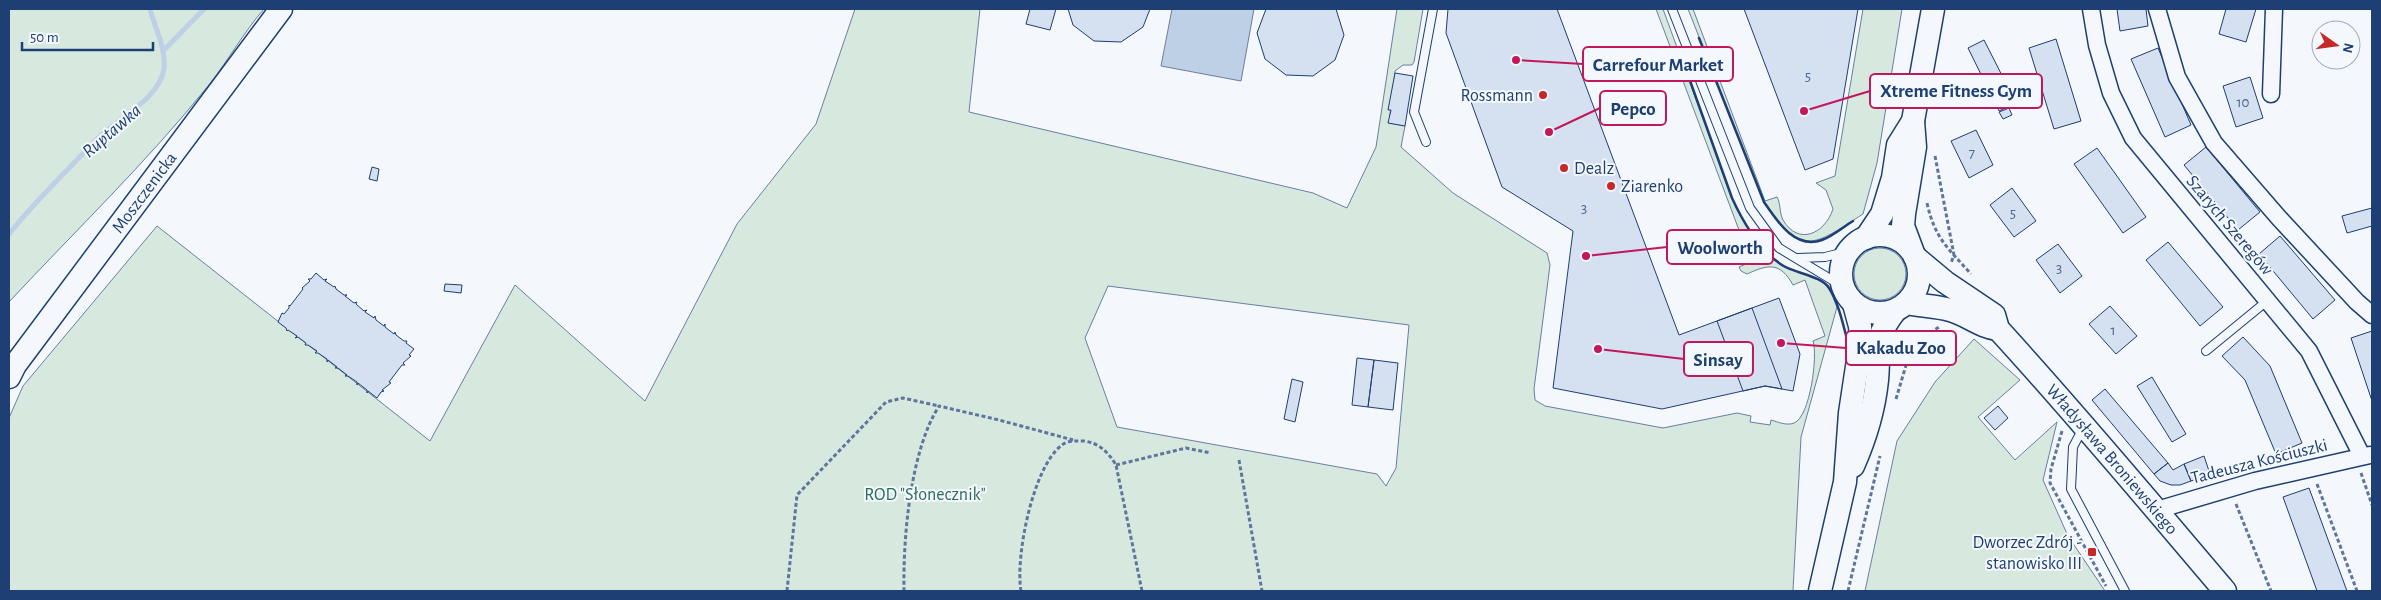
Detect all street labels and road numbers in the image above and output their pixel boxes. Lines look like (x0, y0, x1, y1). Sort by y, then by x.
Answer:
street label: Moszczenicka (109, 149, 181, 237)
street label: Szarych Szeregów (2182, 172, 2276, 279)
street label: Władysława Broniewskiego (2042, 381, 2181, 539)
street label: Tadeusza Kościuszki (2189, 436, 2329, 488)

